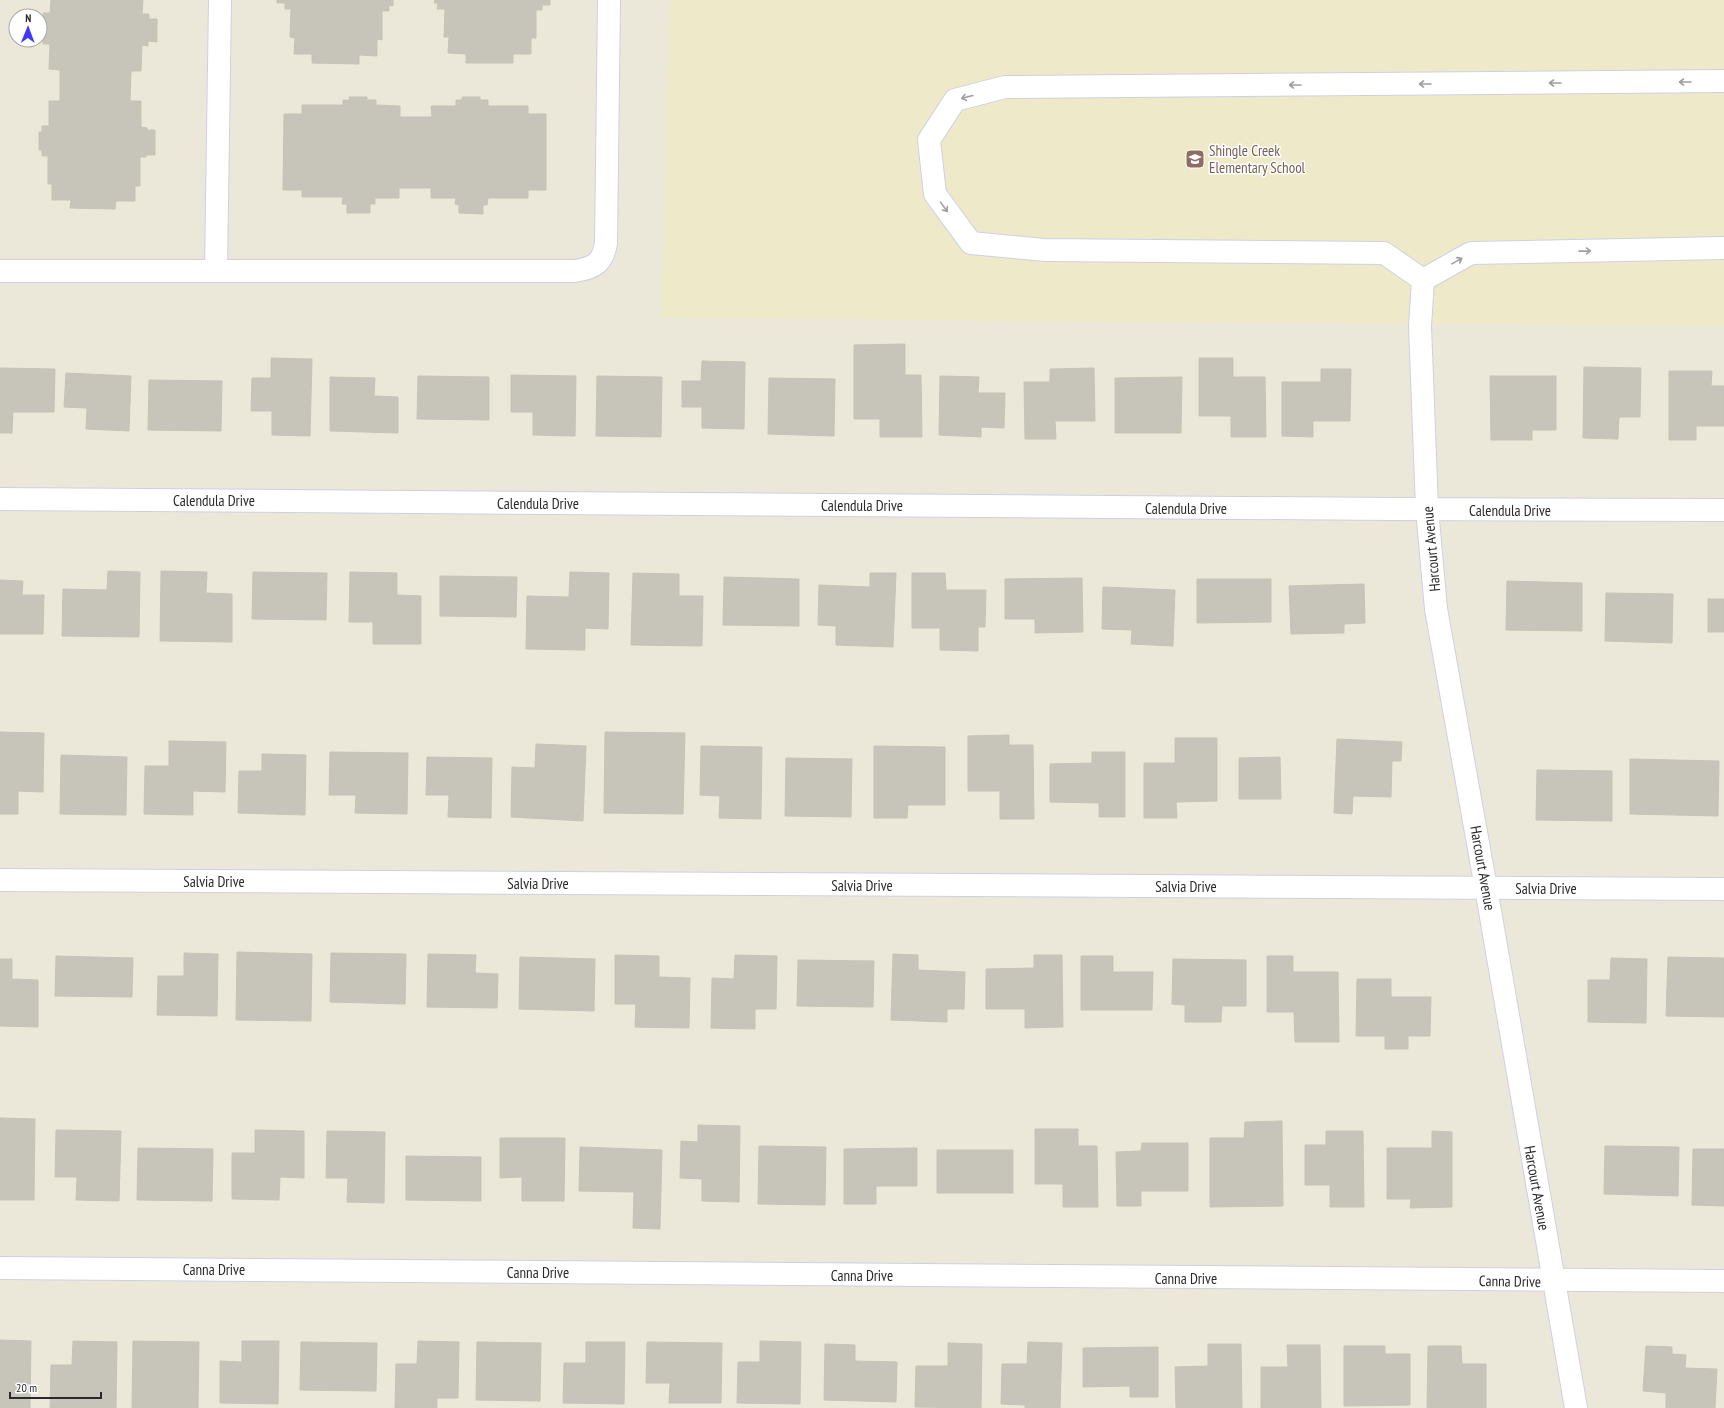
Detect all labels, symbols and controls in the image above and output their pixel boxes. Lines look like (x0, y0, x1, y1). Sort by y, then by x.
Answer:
north arrow (8, 8, 48, 48)
text: N (25, 11, 31, 25)
one-way arrow (1679, 78, 1692, 86)
one-way arrow (1549, 79, 1562, 87)
one-way arrow (1419, 80, 1432, 88)
one-way arrow (1289, 81, 1302, 89)
one-way arrow (961, 94, 974, 101)
place label: Shingle Creek Elementary School (1209, 141, 1306, 177)
school or university icon: Shingle Creek Elementary School (1184, 148, 1206, 170)
one-way arrow (940, 201, 948, 212)
one-way arrow (1578, 247, 1591, 255)
one-way arrow (1451, 256, 1463, 264)
street label: Calendula Drive (173, 491, 255, 510)
street label: Calendula Drive (497, 494, 579, 513)
street label: Calendula Drive (821, 496, 903, 515)
street label: Calendula Drive (1145, 499, 1227, 518)
street label: Calendula Drive (1469, 501, 1551, 520)
street label: Harcourt Avenue (1418, 506, 1444, 592)
street label: Harcourt Avenue (1466, 824, 1500, 912)
street label: Salvia Drive (183, 872, 245, 891)
street label: Salvia Drive (507, 874, 569, 893)
street label: Salvia Drive (831, 876, 893, 895)
street label: Salvia Drive (1155, 877, 1217, 896)
street label: Salvia Drive (1515, 879, 1577, 898)
street label: Harcourt Avenue (1520, 1144, 1554, 1232)
street label: Canna Drive (183, 1260, 245, 1279)
street label: Canna Drive (507, 1263, 569, 1282)
street label: Canna Drive (831, 1266, 893, 1285)
street label: Canna Drive (1155, 1269, 1217, 1288)
street label: Canna Drive (1479, 1271, 1541, 1291)
scale bar (10, 1374, 101, 1400)
text: 20 m (16, 1380, 37, 1395)

